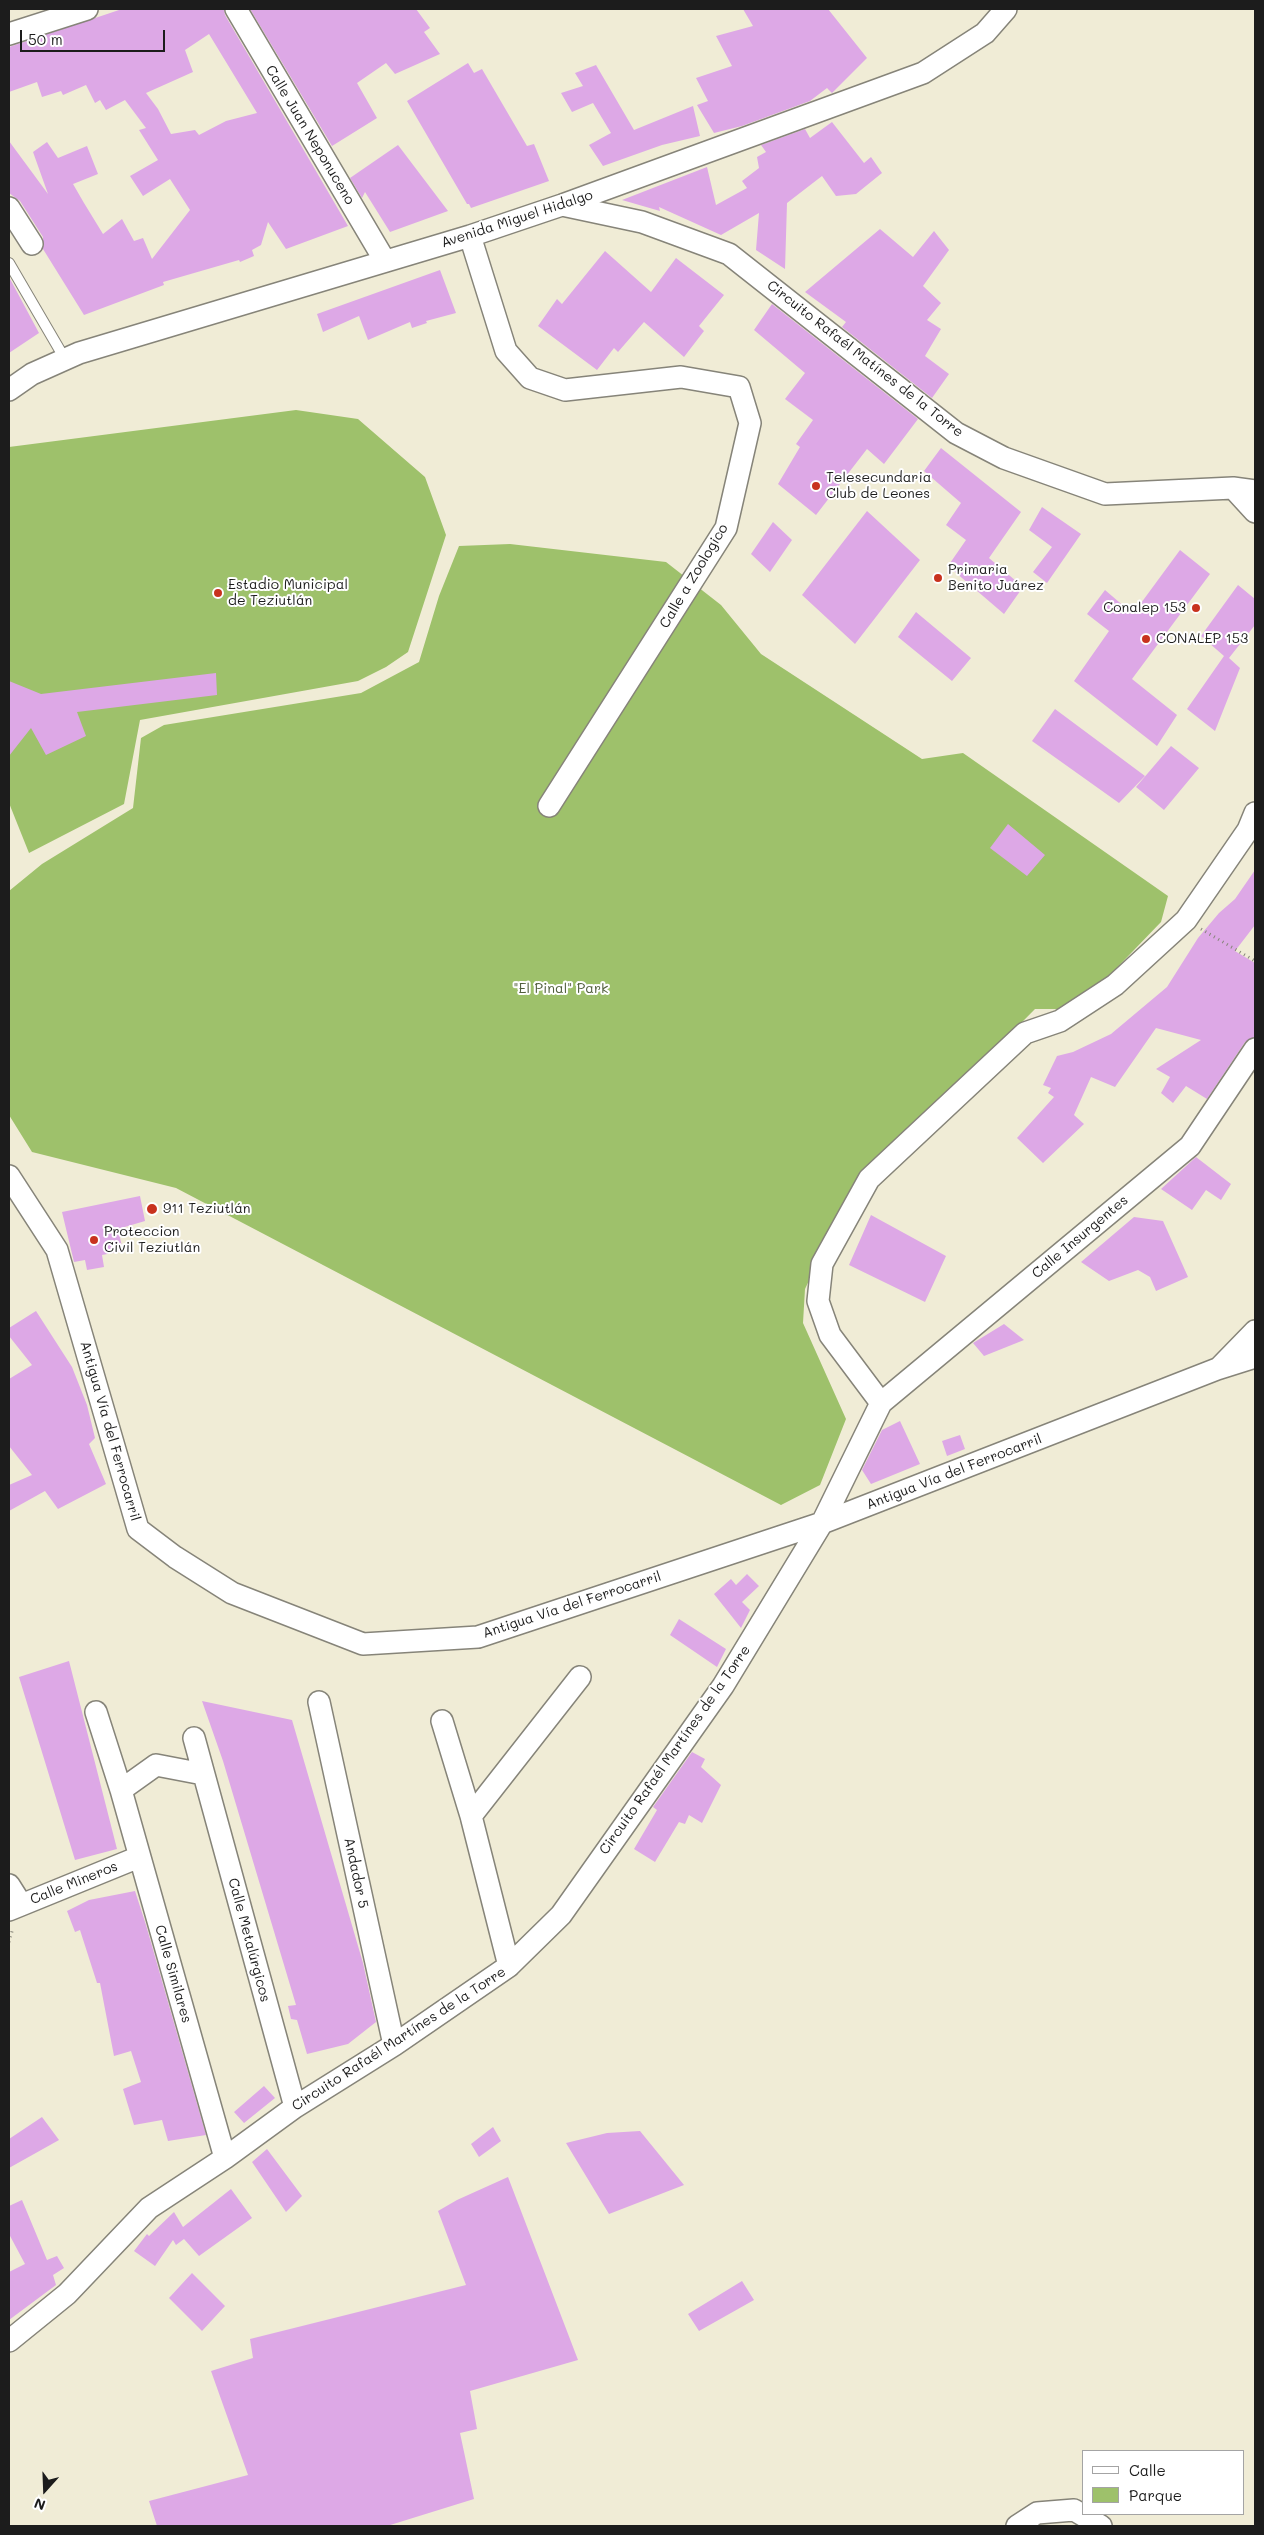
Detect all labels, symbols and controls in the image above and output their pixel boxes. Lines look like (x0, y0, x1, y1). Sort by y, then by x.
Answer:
scale bar (22, 20, 168, 52)
text: 50 m (28, 29, 63, 49)
street label: Calle Juan Neponuceno (262, 62, 358, 208)
street label: Avenida Miguel Hidalgo (439, 187, 595, 251)
street label: Circuito Rafaél Matínes de la Torre (763, 277, 967, 441)
place label: Telesecundaria Club de Leones (826, 470, 931, 502)
marker: Telesecundaria Club de Leones (810, 480, 822, 492)
street label: Calle a Zoologico (656, 521, 732, 631)
place label: Primaria Benito Juárez (948, 562, 1044, 594)
marker: Primaria Benito Juárez (932, 572, 944, 584)
place label: Estadio Municipal de Teziutlán (228, 577, 348, 610)
marker: Estadio Municipal de Teziutlán (212, 587, 224, 599)
place label: Conalep 153 (1103, 600, 1186, 616)
marker: Conalep 153 (1190, 602, 1202, 614)
place label: CONALEP 153 (1156, 631, 1248, 647)
marker: CONALEP 153 (1140, 633, 1152, 645)
park label: "El Pinal" Park (514, 981, 608, 997)
street label: Calle Insurgentes (1028, 1192, 1132, 1282)
place label: 911 Teziutlán (163, 1201, 251, 1217)
marker: 911 Teziutlán (145, 1202, 159, 1216)
place label: Proteccion Civil Teziutlán (104, 1224, 200, 1256)
marker: Proteccion Civil Teziutlán (88, 1234, 100, 1246)
street label: Antigua Vía del Ferrocarril (76, 1339, 144, 1523)
street label: Antigua Vía del Ferrocarril (864, 1431, 1044, 1513)
street label: Antigua Vía del Ferrocarril (481, 1568, 663, 1642)
street label: Circuito Rafaél Martínes de la Torre (596, 1642, 754, 1858)
street label: Andador 5 (340, 1836, 372, 1910)
street label: Calle Mineros (28, 1858, 120, 1908)
street label: Calle Metalúrgicos (224, 1876, 274, 2004)
street label: Calle Similares (151, 1923, 195, 2025)
street label: Circuito Rafaél Martínes de la Torre (289, 1963, 509, 2115)
legend (1082, 2450, 1244, 2515)
text: Calle (1129, 2460, 1166, 2480)
north arrow (20, 2465, 70, 2515)
text: Parque (1129, 2485, 1182, 2505)
text: N (31, 2494, 48, 2515)

